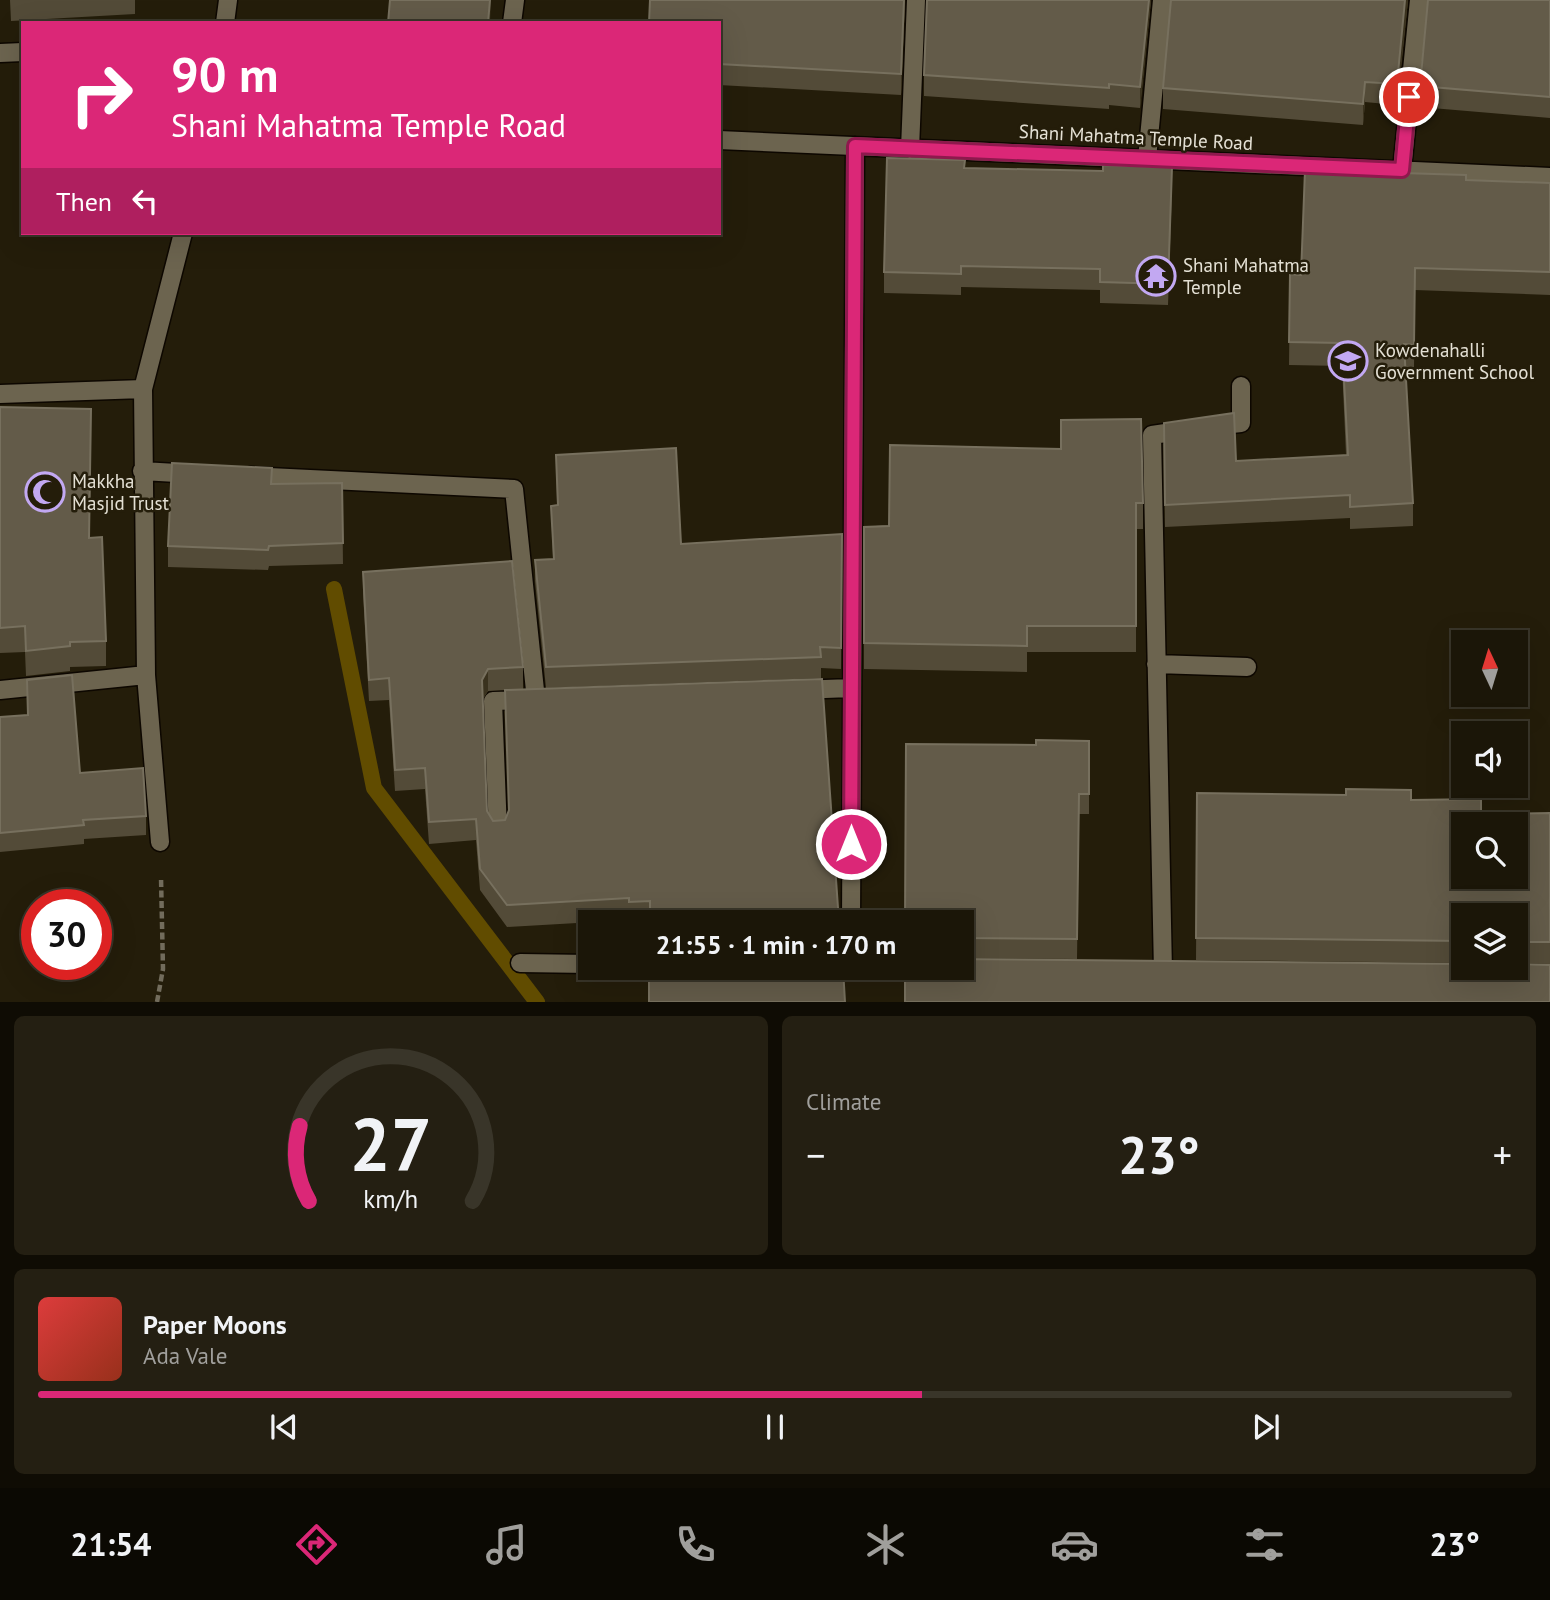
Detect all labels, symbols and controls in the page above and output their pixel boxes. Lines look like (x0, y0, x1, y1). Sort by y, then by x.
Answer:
text: 90 m (171, 42, 278, 106)
icon: right (56, 49, 147, 140)
pin (1379, 67, 1439, 127)
icon: arrive (1390, 78, 1428, 116)
text: Shani Mahatma Temple Road (171, 104, 566, 146)
street label: Shani Mahatma Temple Road (1018, 119, 1254, 155)
icon: left (126, 182, 164, 220)
text: Then (56, 185, 112, 218)
place label: Shani Mahatma Temple (1183, 253, 1309, 299)
temple icon: Shani Mahatma Temple (1135, 255, 1177, 297)
place label: Kowdenahalli Government School (1375, 338, 1534, 384)
school or university icon: Kowdenahalli Government School (1327, 340, 1369, 382)
place label: Makkha Masjid Trust (72, 469, 170, 515)
mosque icon: Makkha Masjid Trust (24, 471, 66, 513)
north arrow (1451, 630, 1528, 707)
map controls (1451, 630, 1528, 980)
button: sound (1451, 721, 1528, 798)
position arrow (814, 807, 888, 881)
button: search (1451, 812, 1528, 889)
speed limit sign: 30 (21, 889, 112, 980)
button: layers (1451, 903, 1528, 980)
text: 21:55 · 1 min · 170 m (656, 928, 896, 961)
text: Climate (806, 1087, 881, 1116)
text: 27 (350, 1098, 432, 1192)
text: 23° (1118, 1121, 1200, 1188)
text: − (806, 1130, 825, 1179)
text: + (1493, 1130, 1512, 1179)
text: km/h (364, 1183, 418, 1215)
text: Paper Moons (143, 1308, 287, 1341)
text: Ada Vale (143, 1341, 227, 1370)
icon: previous (265, 1408, 303, 1446)
icon: pause (756, 1408, 794, 1446)
icon: next (1247, 1408, 1285, 1446)
icon: directions (292, 1520, 341, 1569)
icon: music (482, 1520, 531, 1569)
icon: phone (671, 1520, 720, 1569)
icon: climate (861, 1520, 910, 1569)
icon: car (1050, 1520, 1099, 1569)
icon: filters (1240, 1520, 1289, 1569)
text: 21:54 (70, 1523, 151, 1565)
text: 23° (1429, 1523, 1480, 1565)

